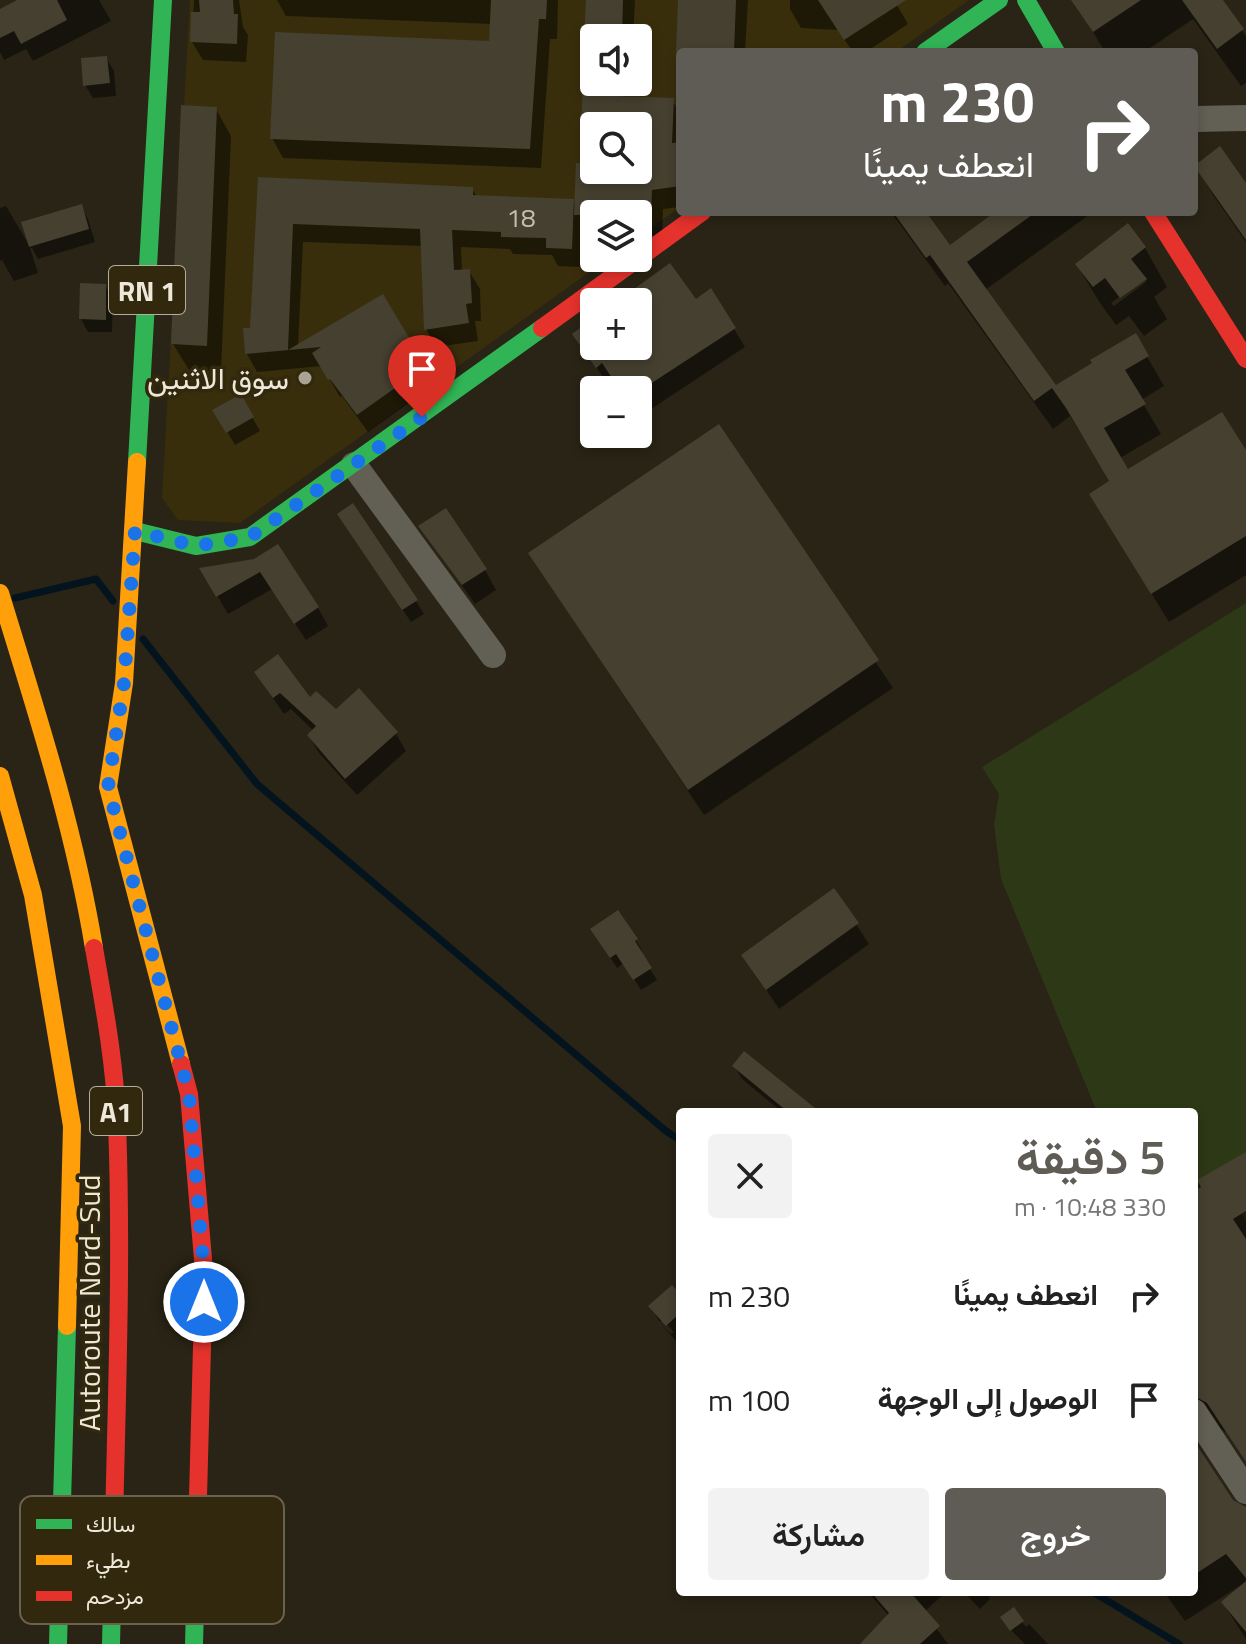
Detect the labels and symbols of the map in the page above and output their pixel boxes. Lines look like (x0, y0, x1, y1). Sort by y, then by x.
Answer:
house number: 18 (506, 198, 536, 237)
road number: RN 1 (109, 266, 185, 314)
pin (388, 335, 456, 417)
place label: ﺳﻮق اﻻﺛﻨﻴﻦ (147, 355, 289, 401)
marker: ﺳﻮق اﻻﺛﻨﻴﻦ (296, 369, 314, 387)
road number: A1 (90, 1087, 142, 1135)
street label: Autoroute Nord-Sud (66, 1175, 112, 1431)
position arrow (162, 1260, 246, 1344)
legend (20, 1496, 284, 1624)
text: سالك (86, 1507, 135, 1541)
text: بطيء (86, 1543, 131, 1579)
text: مزدحم (86, 1579, 144, 1613)

